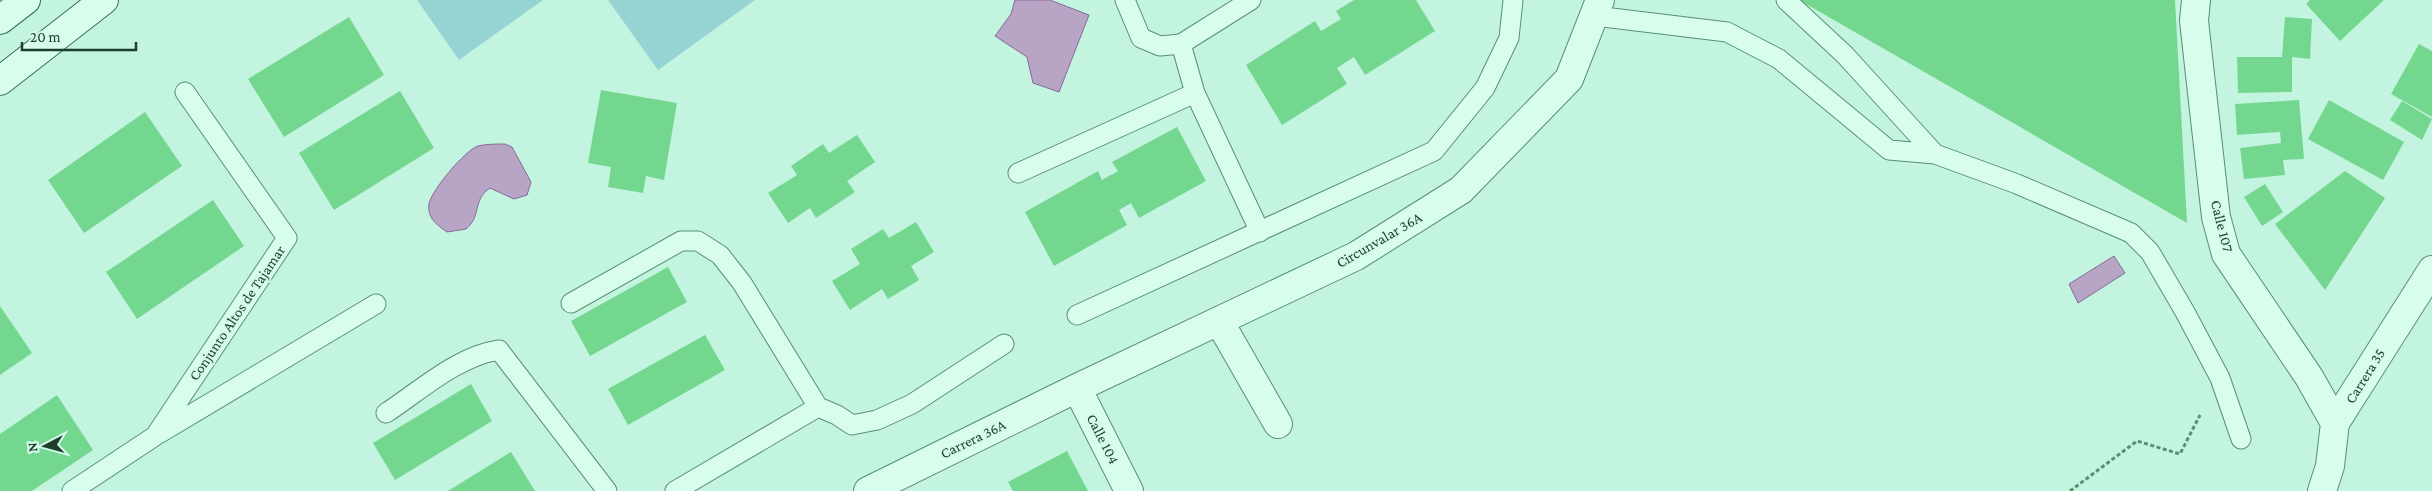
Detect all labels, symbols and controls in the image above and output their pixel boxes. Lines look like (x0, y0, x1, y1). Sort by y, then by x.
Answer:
scale bar (22, 20, 136, 52)
text: 20 m (30, 29, 61, 45)
street label: Calle 107 (2208, 198, 2236, 254)
street label: Circunvalar 36A (1333, 209, 1425, 271)
street label: Conjunto Altos de Tajamar (186, 242, 289, 384)
street label: Carrera 35 (2342, 346, 2388, 406)
street label: Calle 104 (1084, 411, 1122, 467)
street label: Carrera 36A (938, 416, 1009, 462)
north arrow (20, 421, 70, 471)
text: N (24, 441, 41, 453)

